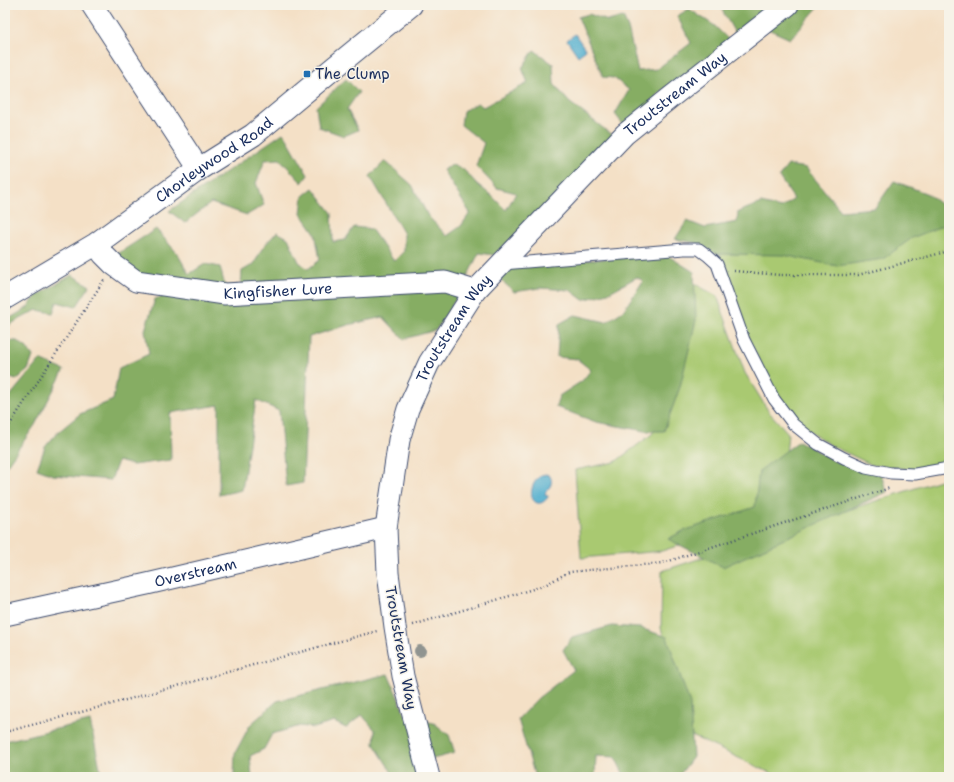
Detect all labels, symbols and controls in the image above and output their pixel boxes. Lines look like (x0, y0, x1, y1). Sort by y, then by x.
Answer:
street label: Troutstream Way (620, 47, 731, 141)
place label: The Clump (315, 64, 390, 84)
marker: The Clump (302, 69, 312, 79)
street label: Chorleywood Road (152, 112, 278, 207)
street label: Troutstream Way (412, 270, 496, 385)
street label: Kingfisher Lure (223, 278, 333, 304)
street label: Overstream (152, 553, 238, 592)
street label: Troutstream Way (380, 584, 422, 712)

